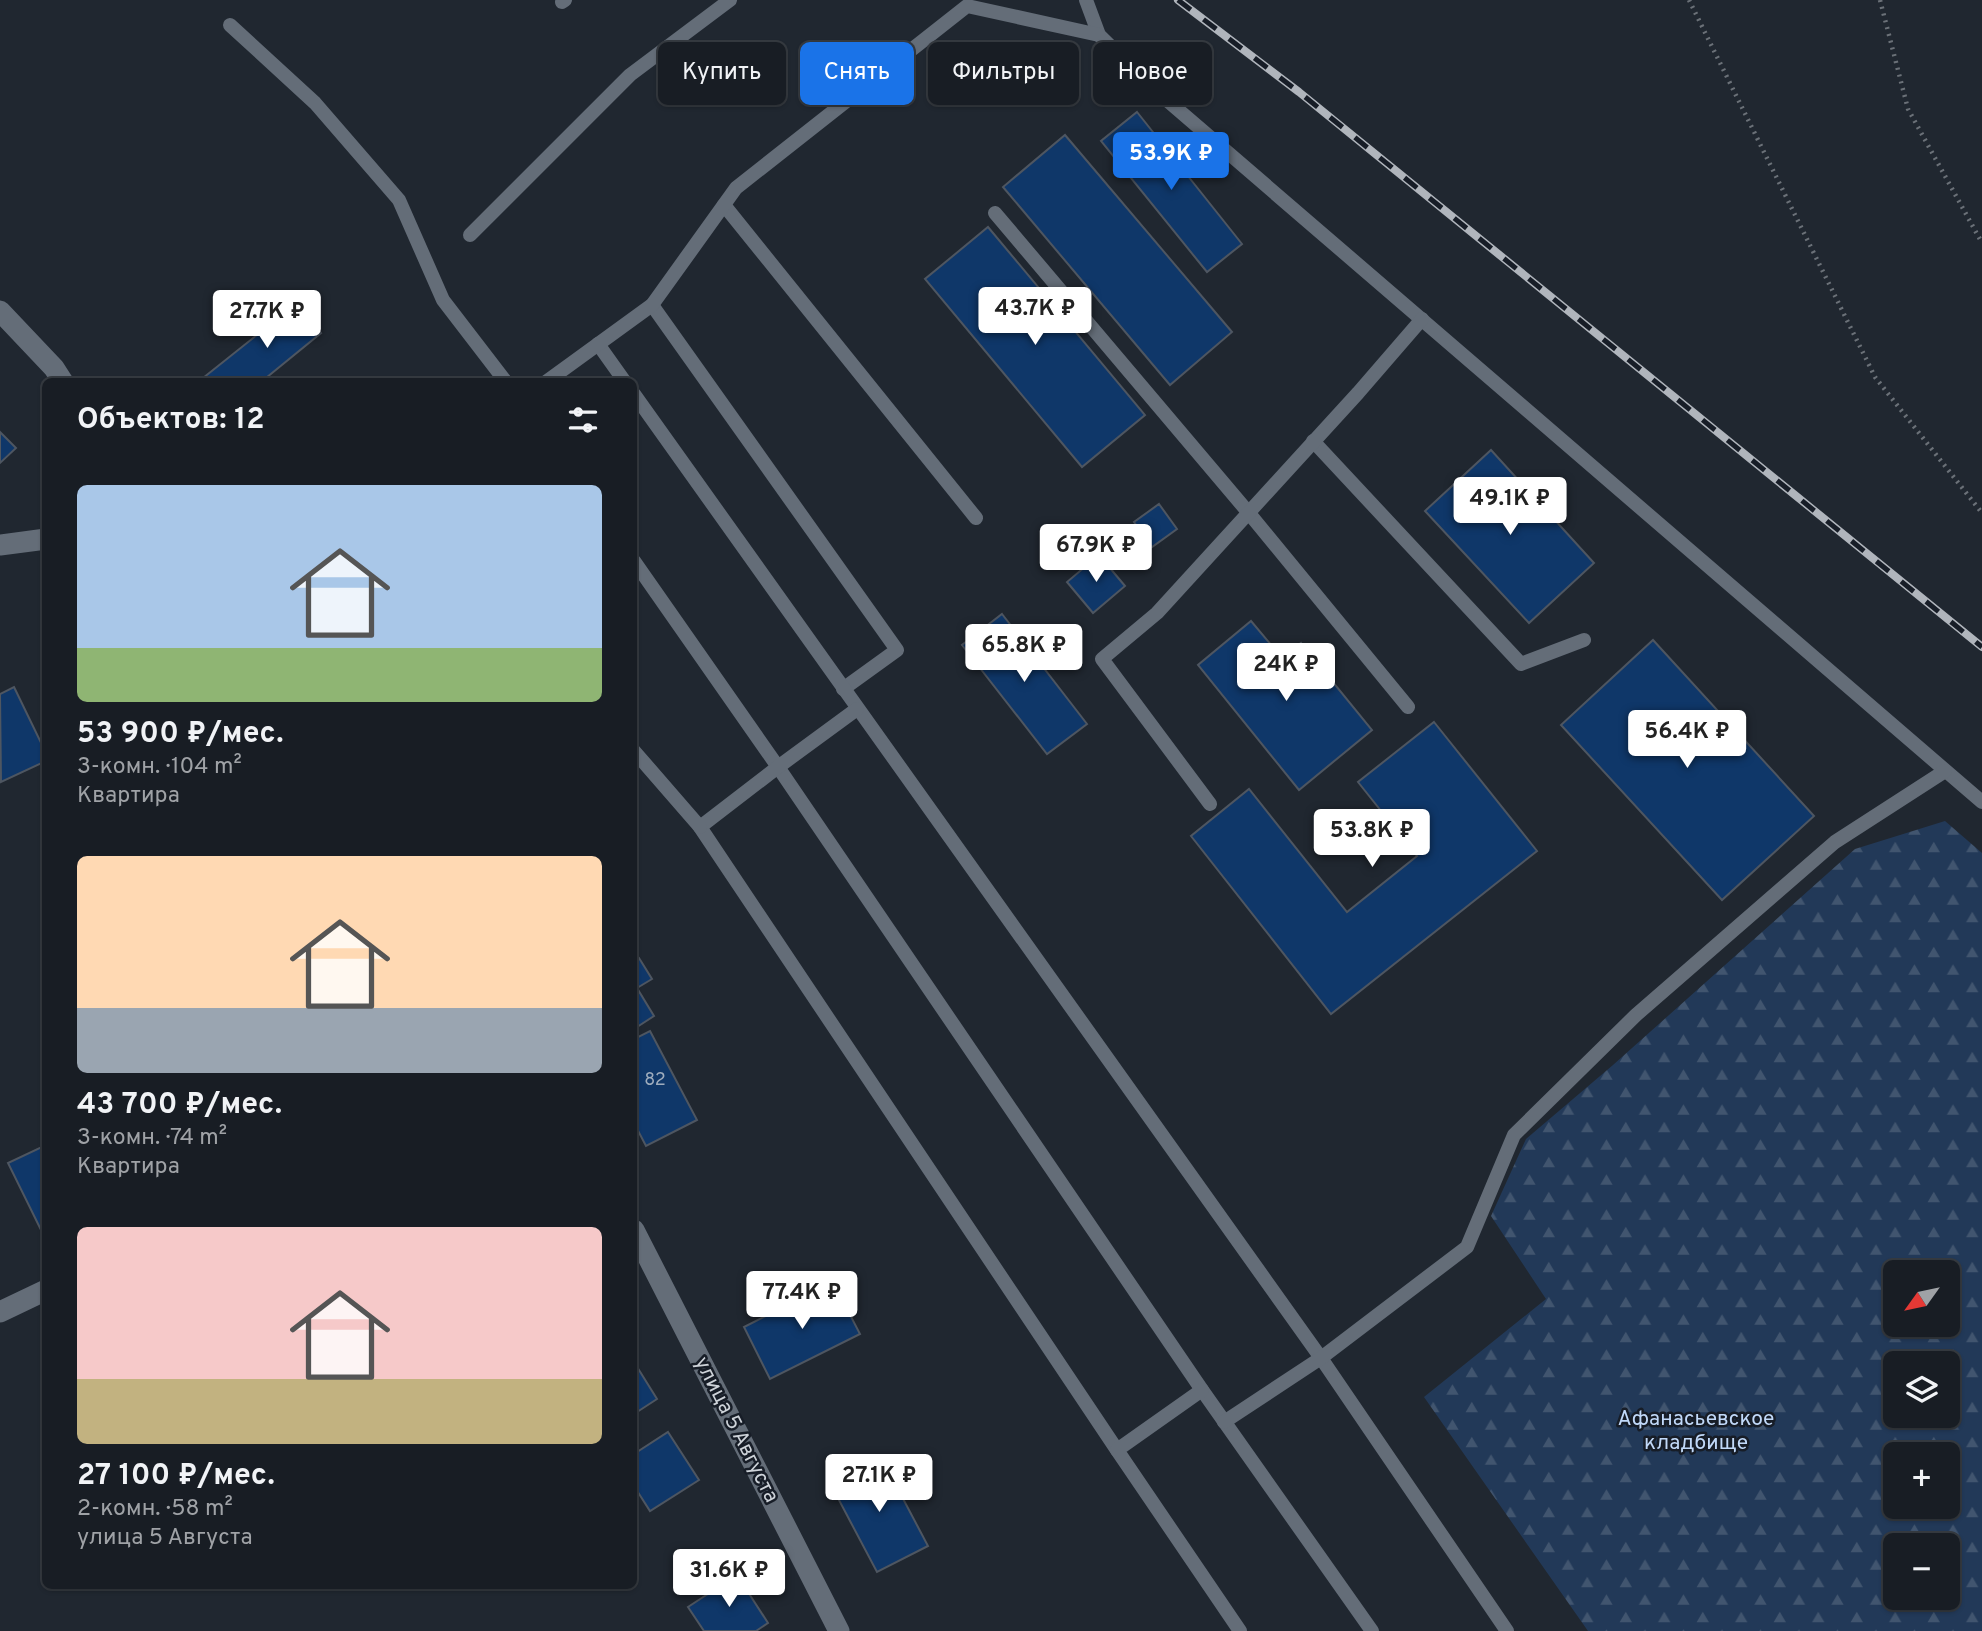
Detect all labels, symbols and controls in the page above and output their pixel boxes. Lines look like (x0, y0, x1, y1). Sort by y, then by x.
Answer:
chip: Купить (658, 42, 786, 105)
chip: Снять (800, 42, 914, 105)
chip: Фильтры (928, 42, 1079, 105)
chip: Новое (1093, 42, 1212, 105)
pin: 53.9K ₽ (1106, 132, 1236, 192)
text: 53.9K ₽ (1129, 140, 1213, 169)
pin: 43.7K ₽ (970, 288, 1100, 347)
pin: 27.7K ₽ (202, 290, 332, 350)
text: 43.7K ₽ (994, 295, 1076, 324)
text: 27.7K ₽ (229, 298, 305, 327)
icon: filters (564, 401, 602, 439)
text: Объектов: 12 (77, 402, 264, 439)
pin: 49.1K ₽ (1445, 477, 1575, 537)
text: 49.1K ₽ (1470, 485, 1550, 514)
pin: 67.9K ₽ (1031, 524, 1161, 584)
icon: home (277, 530, 403, 656)
text: 67.9K ₽ (1056, 532, 1136, 561)
pin: 65.8K ₽ (959, 624, 1089, 684)
text: 65.8K ₽ (981, 632, 1067, 661)
pin: 24K ₽ (1237, 644, 1335, 703)
text: 24K ₽ (1253, 651, 1319, 680)
pin: 56.4K ₽ (1622, 710, 1752, 770)
text: 53 900 ₽/мес. (77, 716, 284, 753)
text: 56.4K ₽ (1644, 718, 1730, 747)
text: 3-комн. · 104 m² (77, 753, 242, 782)
text: Квартира (77, 782, 180, 811)
pin: 53.8K ₽ (1307, 810, 1437, 869)
text: 53.8K ₽ (1330, 817, 1414, 846)
icon: home (277, 901, 403, 1027)
house number: 82 (644, 1069, 666, 1092)
text: 43 700 ₽/мес. (77, 1087, 282, 1124)
text: 3-комн. · 74 m² (77, 1124, 227, 1153)
text: Квартира (77, 1153, 180, 1182)
north arrow (1883, 1260, 1960, 1337)
map controls (1883, 1260, 1960, 1610)
icon: home (277, 1272, 403, 1398)
pin: 77.4K ₽ (737, 1272, 867, 1331)
text: 77.4K ₽ (762, 1279, 842, 1308)
button: layers (1883, 1351, 1960, 1428)
street label: улица 5 Августа (688, 1352, 784, 1508)
park label: Афанасьевское кладбище (1618, 1406, 1774, 1457)
button: + (1883, 1442, 1960, 1519)
pin: 27.1K ₽ (814, 1454, 944, 1514)
text: 27 100 ₽/мес. (77, 1458, 275, 1495)
text: 27.1K ₽ (841, 1462, 917, 1491)
text: 2-комн. · 58 m² (77, 1495, 233, 1524)
text: улица 5 Августа (77, 1524, 253, 1553)
button: − (1883, 1533, 1960, 1610)
pin: 31.6K ₽ (664, 1550, 794, 1609)
text: 31.6K ₽ (689, 1557, 769, 1586)

